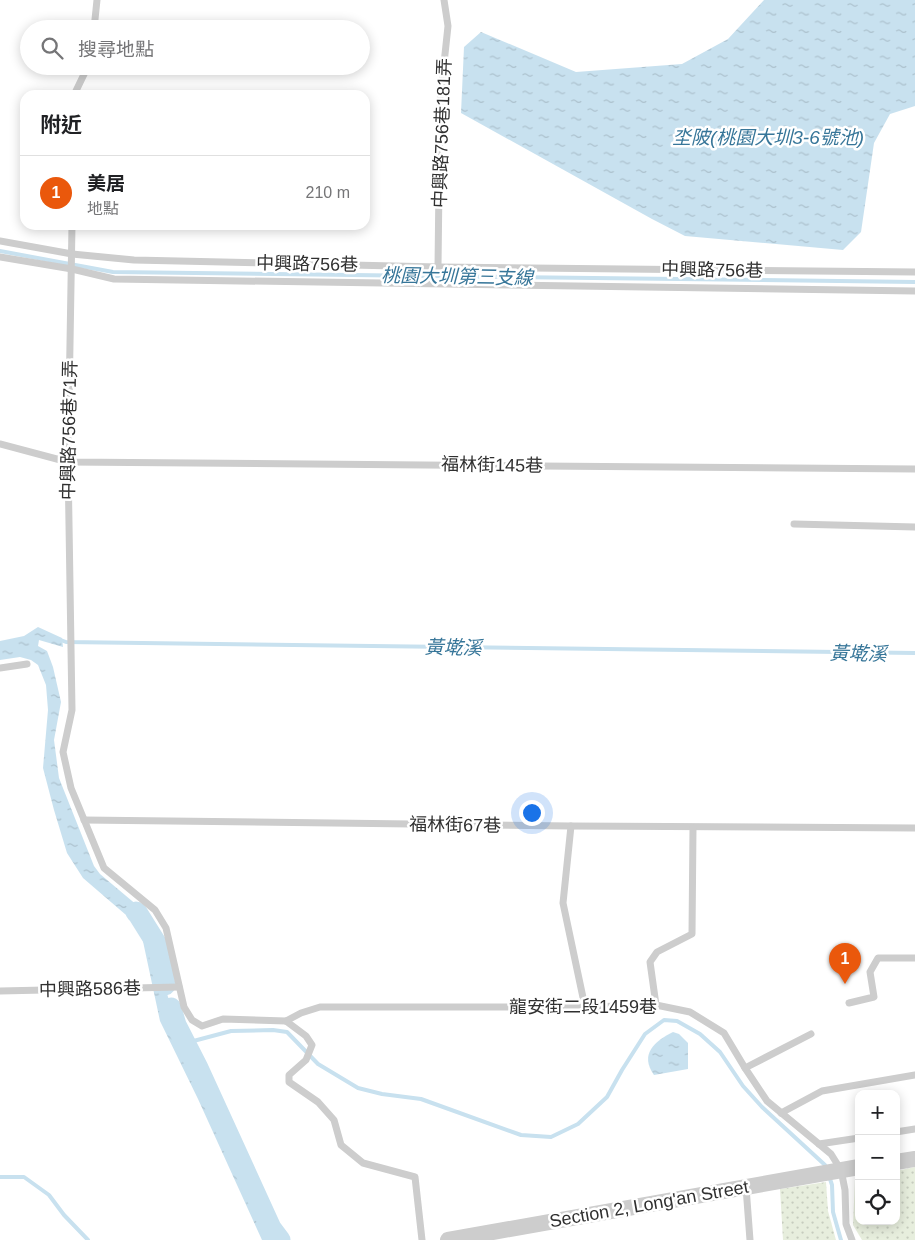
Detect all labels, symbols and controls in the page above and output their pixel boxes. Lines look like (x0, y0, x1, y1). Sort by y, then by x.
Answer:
search box (20, 20, 370, 75)
icon: search (38, 34, 66, 62)
text: 搜尋地點 (78, 39, 154, 60)
street label: 中興路756巷181弄 (429, 58, 455, 208)
text: 附近 (40, 113, 82, 136)
water label: 坔陂(桃園大圳3-6號池) (672, 127, 864, 148)
text: 美居 (87, 173, 125, 194)
text: 1 (52, 184, 60, 201)
text: 210 m (306, 184, 350, 201)
text: 地點 (87, 200, 119, 217)
street label: 中興路756巷 (256, 253, 358, 275)
street label: 中興路756巷 (661, 259, 763, 281)
water label: 桃園大圳第三支線 (381, 265, 535, 288)
street label: 中興路756巷71弄 (58, 360, 80, 500)
street label: 福林街145巷 (441, 454, 543, 476)
water label: 黃墘溪 (424, 637, 485, 659)
water label: 黃墘溪 (829, 643, 890, 665)
your location (519, 800, 545, 826)
street label: 福林街67巷 (409, 814, 501, 836)
pin: 1 (829, 943, 861, 984)
street label: 中興路586巷 (39, 978, 141, 1000)
street label: 龍安街二段1459巷 (509, 997, 657, 1017)
map controls (855, 1090, 900, 1225)
button: + (855, 1090, 900, 1135)
button: − (855, 1135, 900, 1180)
street label: Section 2, Long'an Street (548, 1177, 750, 1231)
button: locate (855, 1180, 900, 1225)

